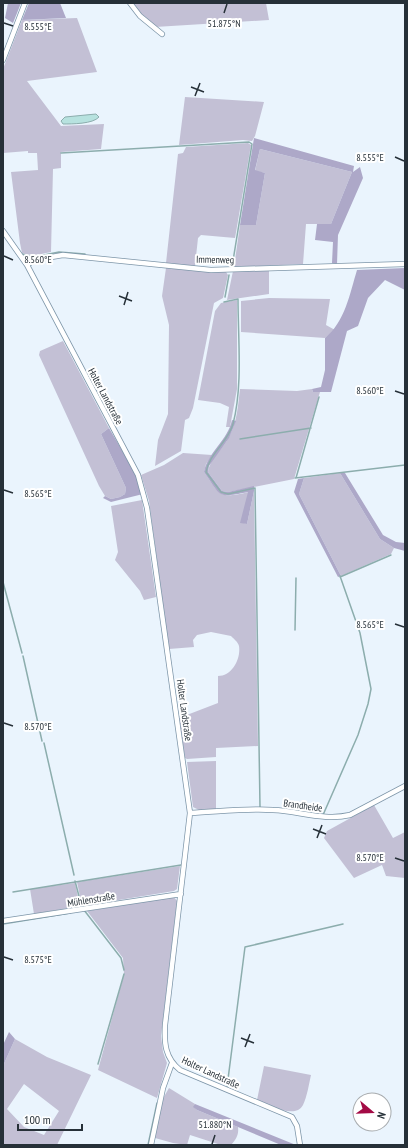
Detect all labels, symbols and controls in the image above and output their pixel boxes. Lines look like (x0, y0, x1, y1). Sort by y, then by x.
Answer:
text: 51.875°N (207, 17, 241, 30)
text: 8.555°E (24, 20, 52, 33)
text: 8.555°E (356, 151, 384, 164)
text: 8.560°E (24, 253, 52, 266)
street label: Immenweg (196, 253, 234, 266)
street label: Holter Landstraße (85, 366, 126, 427)
text: 8.560°E (356, 384, 384, 397)
text: 8.565°E (24, 487, 52, 500)
text: 8.565°E (356, 618, 384, 631)
street label: Holter Landstraße (174, 678, 195, 742)
text: 8.570°E (24, 720, 52, 733)
street label: Brandheide (283, 796, 323, 815)
text: 8.570°E (356, 851, 384, 864)
street label: Mühlenstraße (66, 889, 116, 910)
text: 8.575°E (24, 953, 52, 966)
street label: Holter Landstraße (180, 1053, 242, 1092)
north arrow (352, 1092, 392, 1132)
scale bar (18, 1106, 82, 1132)
text: N (374, 1110, 389, 1120)
text: 100 m (24, 1112, 51, 1127)
text: 51.880°N (198, 1118, 232, 1131)

